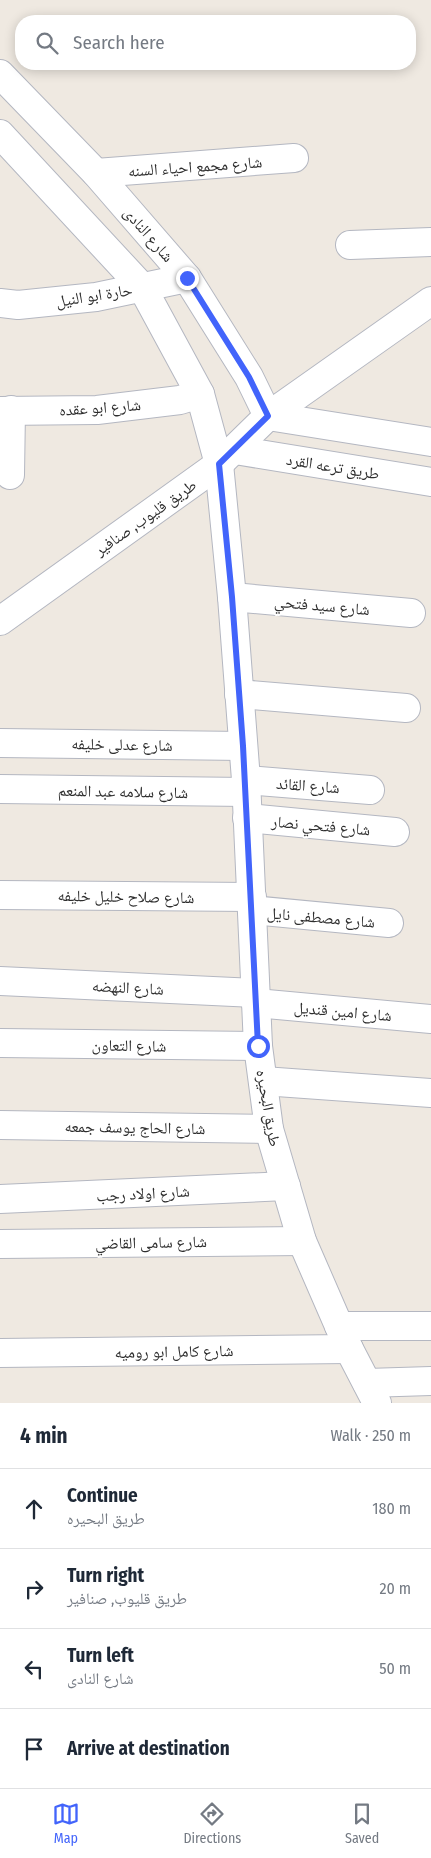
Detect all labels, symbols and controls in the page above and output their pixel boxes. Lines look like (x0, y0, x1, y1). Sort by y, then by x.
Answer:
search box (15, 15, 416, 70)
icon: search (33, 29, 61, 57)
text: Search here (73, 31, 165, 54)
street label: شارع مجمع احياء السنه (127, 152, 263, 182)
street label: شارع النادى (119, 203, 178, 266)
route end (176, 267, 199, 290)
street label: حارة ابو النيل (54, 280, 134, 312)
street label: شارع ابو عقده (58, 395, 142, 421)
street label: طريق ترعه القرد (285, 450, 381, 484)
street label: طريق قليوب, صنافير (90, 475, 201, 561)
street label: شارع سيد فتحي (273, 592, 371, 622)
street label: شارع عدلى خليفه (71, 734, 173, 756)
street label: شارع القائد (276, 774, 340, 798)
street label: شارع سلامه عبد المنعم (58, 781, 188, 803)
street label: شارع فتحي نصار (269, 812, 371, 842)
street label: شارع صلاح خليل خليفه (57, 886, 195, 908)
street label: شارع مصطفى نايل (266, 903, 376, 933)
street label: شارع النهضه (92, 976, 164, 1000)
street label: شارع امين قنديل (293, 998, 393, 1026)
street label: شارع التعاون (91, 1035, 166, 1057)
route start (247, 1035, 270, 1058)
street label: طريق البحيره (251, 1068, 285, 1148)
street label: شارع الحاج يوسف جمعه (64, 1117, 206, 1139)
street label: شارع اولاد رجب (96, 1182, 190, 1206)
street label: شارع سامى القاضي (95, 1232, 207, 1256)
street label: شارع كامل ابو روميه (114, 1341, 234, 1363)
text: 4 min (20, 1423, 68, 1449)
text: Walk · 250 m (330, 1426, 411, 1445)
text: Continue (67, 1484, 138, 1507)
icon: ahead (20, 1495, 48, 1523)
text: 180 m (372, 1499, 411, 1518)
text: طريق البحيره (67, 1509, 145, 1528)
text: Turn right (67, 1564, 144, 1587)
icon: right (20, 1575, 48, 1603)
text: 20 m (380, 1579, 411, 1598)
text: طريق قليوب, صنافير (67, 1589, 187, 1608)
text: Turn left (67, 1644, 134, 1667)
icon: left (20, 1655, 48, 1683)
text: 50 m (379, 1659, 411, 1678)
text: شارع النادى (67, 1669, 134, 1688)
icon: arrive (20, 1735, 48, 1763)
text: Arrive at destination (67, 1737, 230, 1760)
tab: Map (52, 1800, 80, 1847)
tab: Directions (183, 1800, 241, 1847)
tab: Saved (345, 1800, 379, 1847)

